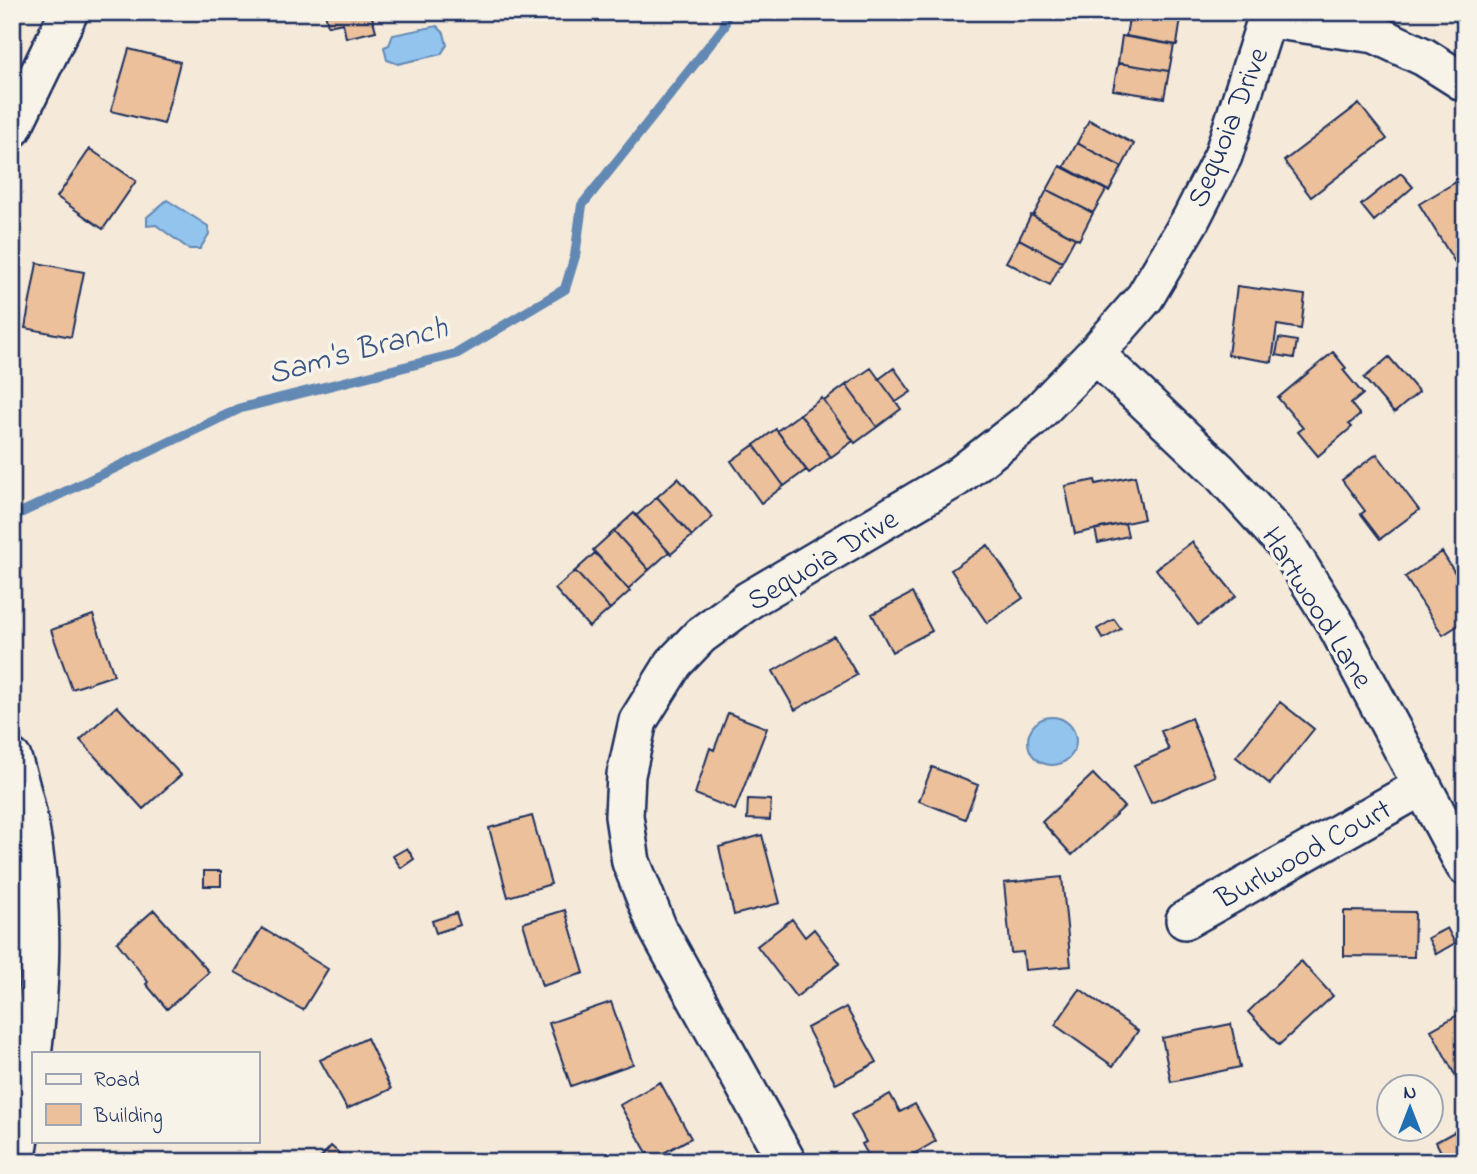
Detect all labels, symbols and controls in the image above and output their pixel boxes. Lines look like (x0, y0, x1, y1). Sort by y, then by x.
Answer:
street label: Sequoia Drive (1178, 41, 1282, 215)
water label: Sam's Branch (263, 306, 454, 399)
street label: Sequoia Drive (740, 499, 908, 624)
street label: Hartwood Lane (1248, 519, 1383, 699)
street label: Burlwood Court (1208, 789, 1400, 923)
legend (32, 1052, 259, 1142)
text: Road (94, 1066, 140, 1096)
north arrow (1376, 1072, 1446, 1142)
text: N (1404, 1080, 1417, 1107)
text: Building (93, 1102, 163, 1134)

